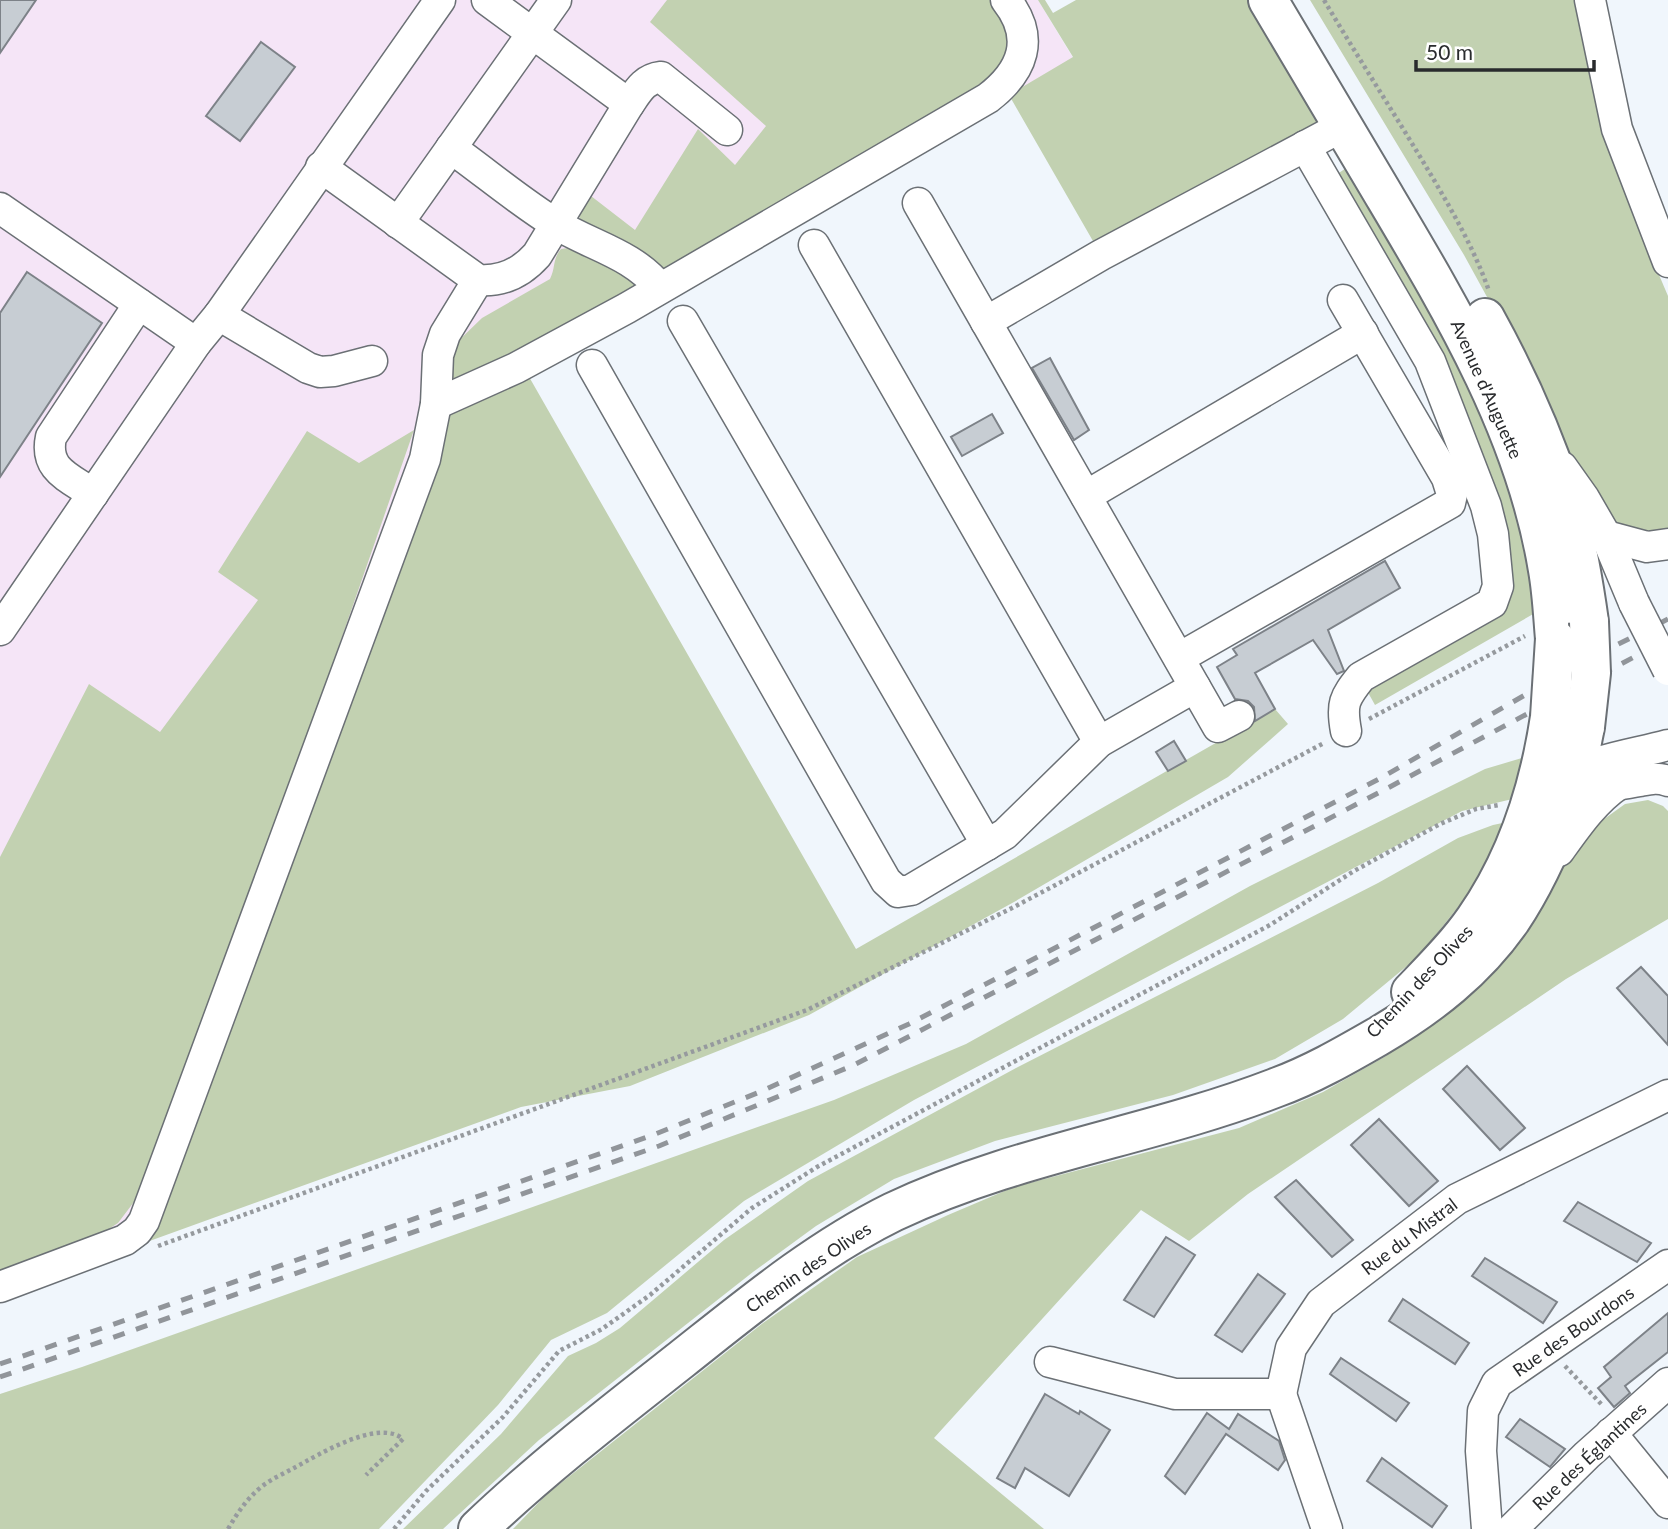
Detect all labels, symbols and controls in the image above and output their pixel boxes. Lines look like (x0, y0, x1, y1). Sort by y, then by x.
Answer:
scale bar (1416, 28, 1594, 72)
text: 50 m (1426, 39, 1473, 64)
street label: Avenue d'Auguette (1447, 316, 1527, 462)
street label: Chemin des Olives (1361, 920, 1477, 1042)
street label: Rue du Mistral (1357, 1193, 1461, 1279)
street label: Chemin des Olives (741, 1217, 875, 1317)
street label: Rue des Bourdons (1508, 1281, 1638, 1381)
street label: Rue des Églantines (1527, 1397, 1651, 1515)

